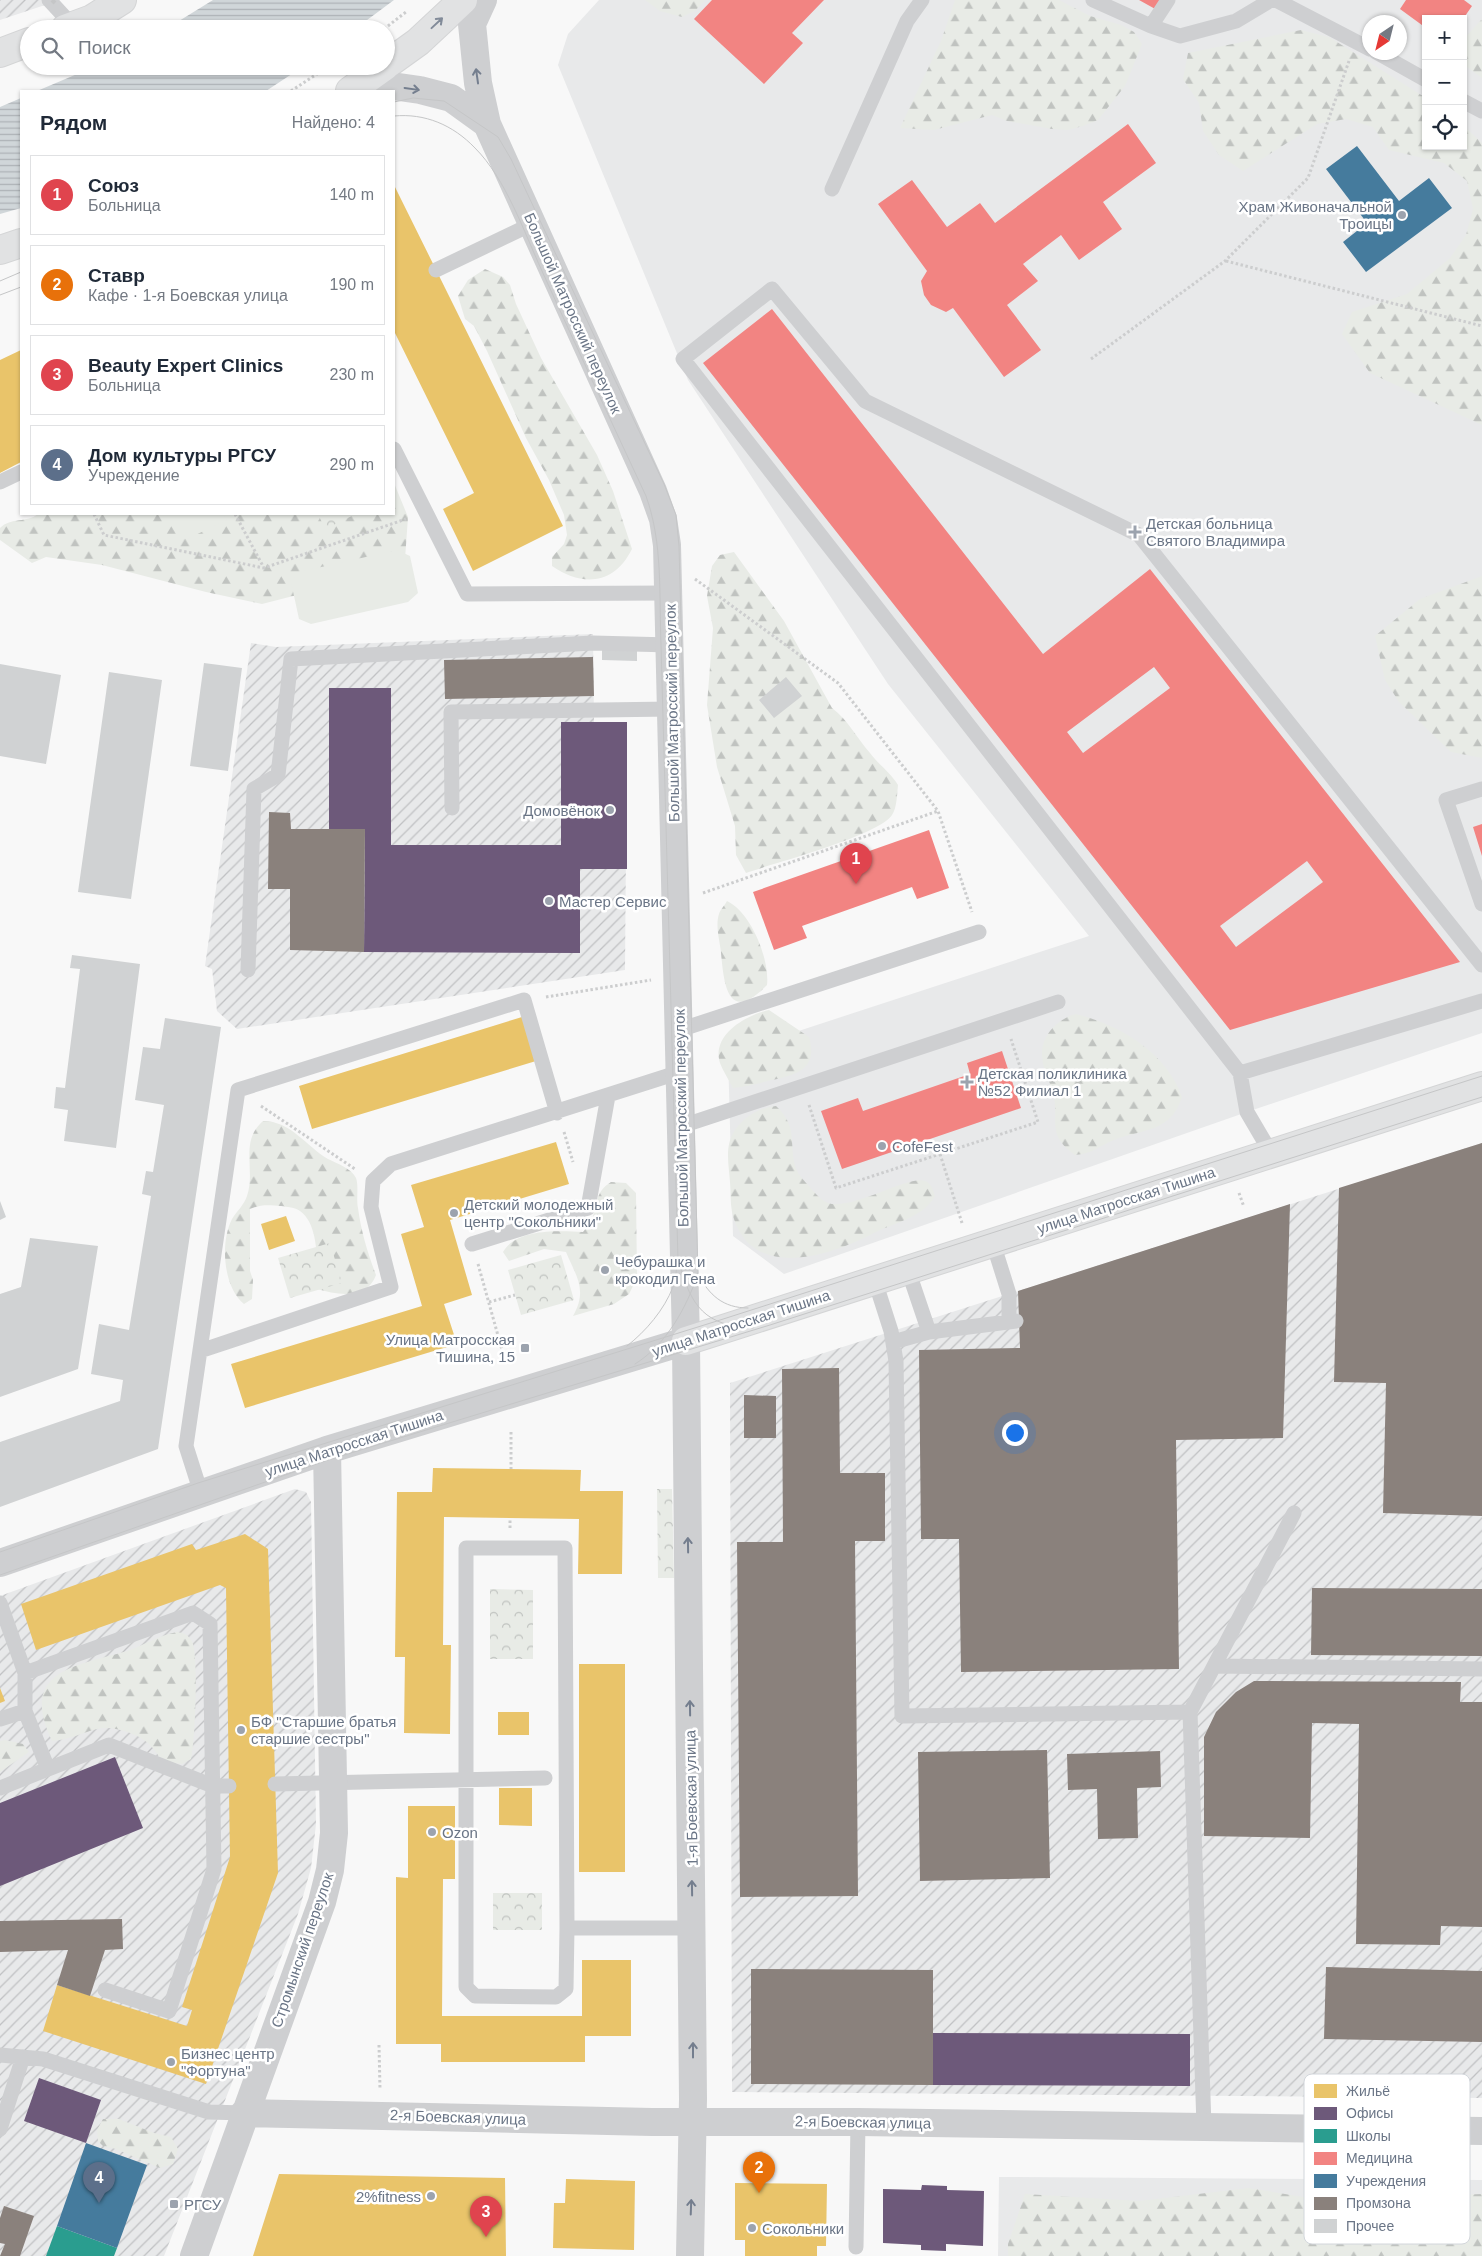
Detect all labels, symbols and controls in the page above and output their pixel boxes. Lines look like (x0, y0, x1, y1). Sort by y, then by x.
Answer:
north arrow (1362, 15, 1407, 60)
map controls (1422, 15, 1467, 150)
button: + (1422, 15, 1467, 60)
one-way arrow (431, 17, 444, 29)
search box (20, 20, 395, 75)
icon: search (38, 34, 66, 62)
text: Поиск (78, 37, 131, 58)
button: − (1422, 60, 1467, 105)
one-way arrow (472, 69, 482, 85)
one-way arrow (404, 85, 420, 95)
button: locate (1422, 105, 1467, 150)
text: Рядом (40, 111, 107, 134)
text: Найдено: 4 (292, 114, 375, 131)
text: Союз (88, 175, 139, 196)
text: 1 (53, 186, 61, 203)
text: 140 m (330, 186, 374, 203)
text: Больница (88, 197, 161, 214)
place label: Храм Живоначальной Троицы (1238, 198, 1392, 232)
marker: Храм Живоначальной Троицы (1396, 209, 1408, 221)
street label: Большой Матросский переулок (521, 210, 625, 416)
text: Ставр (88, 265, 145, 286)
text: 2 (53, 276, 61, 293)
text: 190 m (330, 276, 374, 293)
text: Кафе · 1-я Боевская улица (88, 287, 288, 304)
text: Beauty Expert Clinics (88, 355, 283, 376)
text: 3 (53, 366, 61, 383)
text: 230 m (330, 366, 374, 383)
text: Больница (88, 377, 161, 394)
text: Дом культуры РГСУ (88, 445, 276, 466)
text: 4 (53, 456, 61, 473)
text: 290 m (330, 456, 374, 473)
text: Учреждение (88, 467, 180, 484)
place label: Детская больница Святого Владимира (1146, 515, 1286, 549)
marker: Детская больница Святого Владимира (1128, 525, 1142, 539)
street label: Большой Матросский переулок (662, 603, 682, 822)
place label: Домовёнок (523, 802, 600, 819)
marker: Домовёнок (604, 804, 616, 816)
pin: 1 (840, 843, 872, 884)
place label: Мастер Сервис (559, 893, 667, 910)
marker: Мастер Сервис (543, 895, 555, 907)
street label: Большой Матросский переулок (671, 1008, 691, 1227)
place label: Детская поликлиника №52 Филиал 1 (978, 1065, 1127, 1099)
marker: Детская поликлиника №52 Филиал 1 (960, 1075, 974, 1089)
place label: CofeFest (892, 1138, 954, 1155)
marker: CofeFest (876, 1140, 888, 1152)
street label: улица Матросская Тишина (1035, 1163, 1218, 1237)
place label: Детский молодежный центр "Сокольники" (464, 1196, 613, 1230)
marker: Детский молодежный центр "Сокольники" (448, 1207, 460, 1219)
place label: Чебурашка и крокодил Гена (615, 1253, 716, 1287)
marker: Чебурашка и крокодил Гена (599, 1264, 611, 1276)
street label: улица Матросская Тишина (650, 1286, 833, 1360)
place label: Улица Матросская Тишина, 15 (386, 1331, 515, 1365)
marker: Улица Матросская Тишина, 15 (519, 1342, 531, 1354)
street label: улица Матросская Тишина (263, 1406, 446, 1480)
your location (1002, 1420, 1028, 1446)
one-way arrow (683, 1538, 693, 1554)
one-way arrow (685, 1700, 695, 1716)
place label: БФ "Старшие братья старшие сестры" (251, 1713, 396, 1747)
marker: БФ "Старшие братья старшие сестры" (235, 1724, 247, 1736)
street label: 1-я Боевская улица (681, 1729, 701, 1866)
place label: Ozon (442, 1824, 478, 1841)
marker: Ozon (426, 1826, 438, 1838)
street label: Стромынский переулок (267, 1870, 337, 2030)
one-way arrow (687, 1880, 697, 1896)
one-way arrow (688, 2043, 698, 2059)
place label: Бизнес центр "Фортуна" (181, 2045, 275, 2079)
marker: Бизнес центр "Фортуна" (165, 2056, 177, 2068)
legend (1304, 2074, 1470, 2244)
text: Жильё (1346, 2083, 1390, 2099)
text: Офисы (1346, 2105, 1393, 2121)
street label: 2-я Боевская улица (390, 2106, 527, 2128)
street label: 2-я Боевская улица (795, 2112, 932, 2132)
text: Школы (1346, 2128, 1391, 2144)
text: Медицина (1346, 2150, 1413, 2166)
pin: 2 (743, 2152, 775, 2193)
pin: 4 (83, 2162, 115, 2203)
text: Учреждения (1346, 2173, 1426, 2189)
place label: 2%fitness (356, 2188, 421, 2205)
marker: 2%fitness (425, 2190, 437, 2202)
text: Промзона (1346, 2195, 1411, 2211)
place label: РГСУ (184, 2196, 222, 2213)
pin: 3 (470, 2196, 502, 2237)
marker: РГСУ (168, 2198, 180, 2210)
one-way arrow (686, 2200, 696, 2216)
text: Прочее (1346, 2218, 1394, 2234)
place label: Сокольники (762, 2220, 844, 2237)
marker: Сокольники (746, 2222, 758, 2234)

